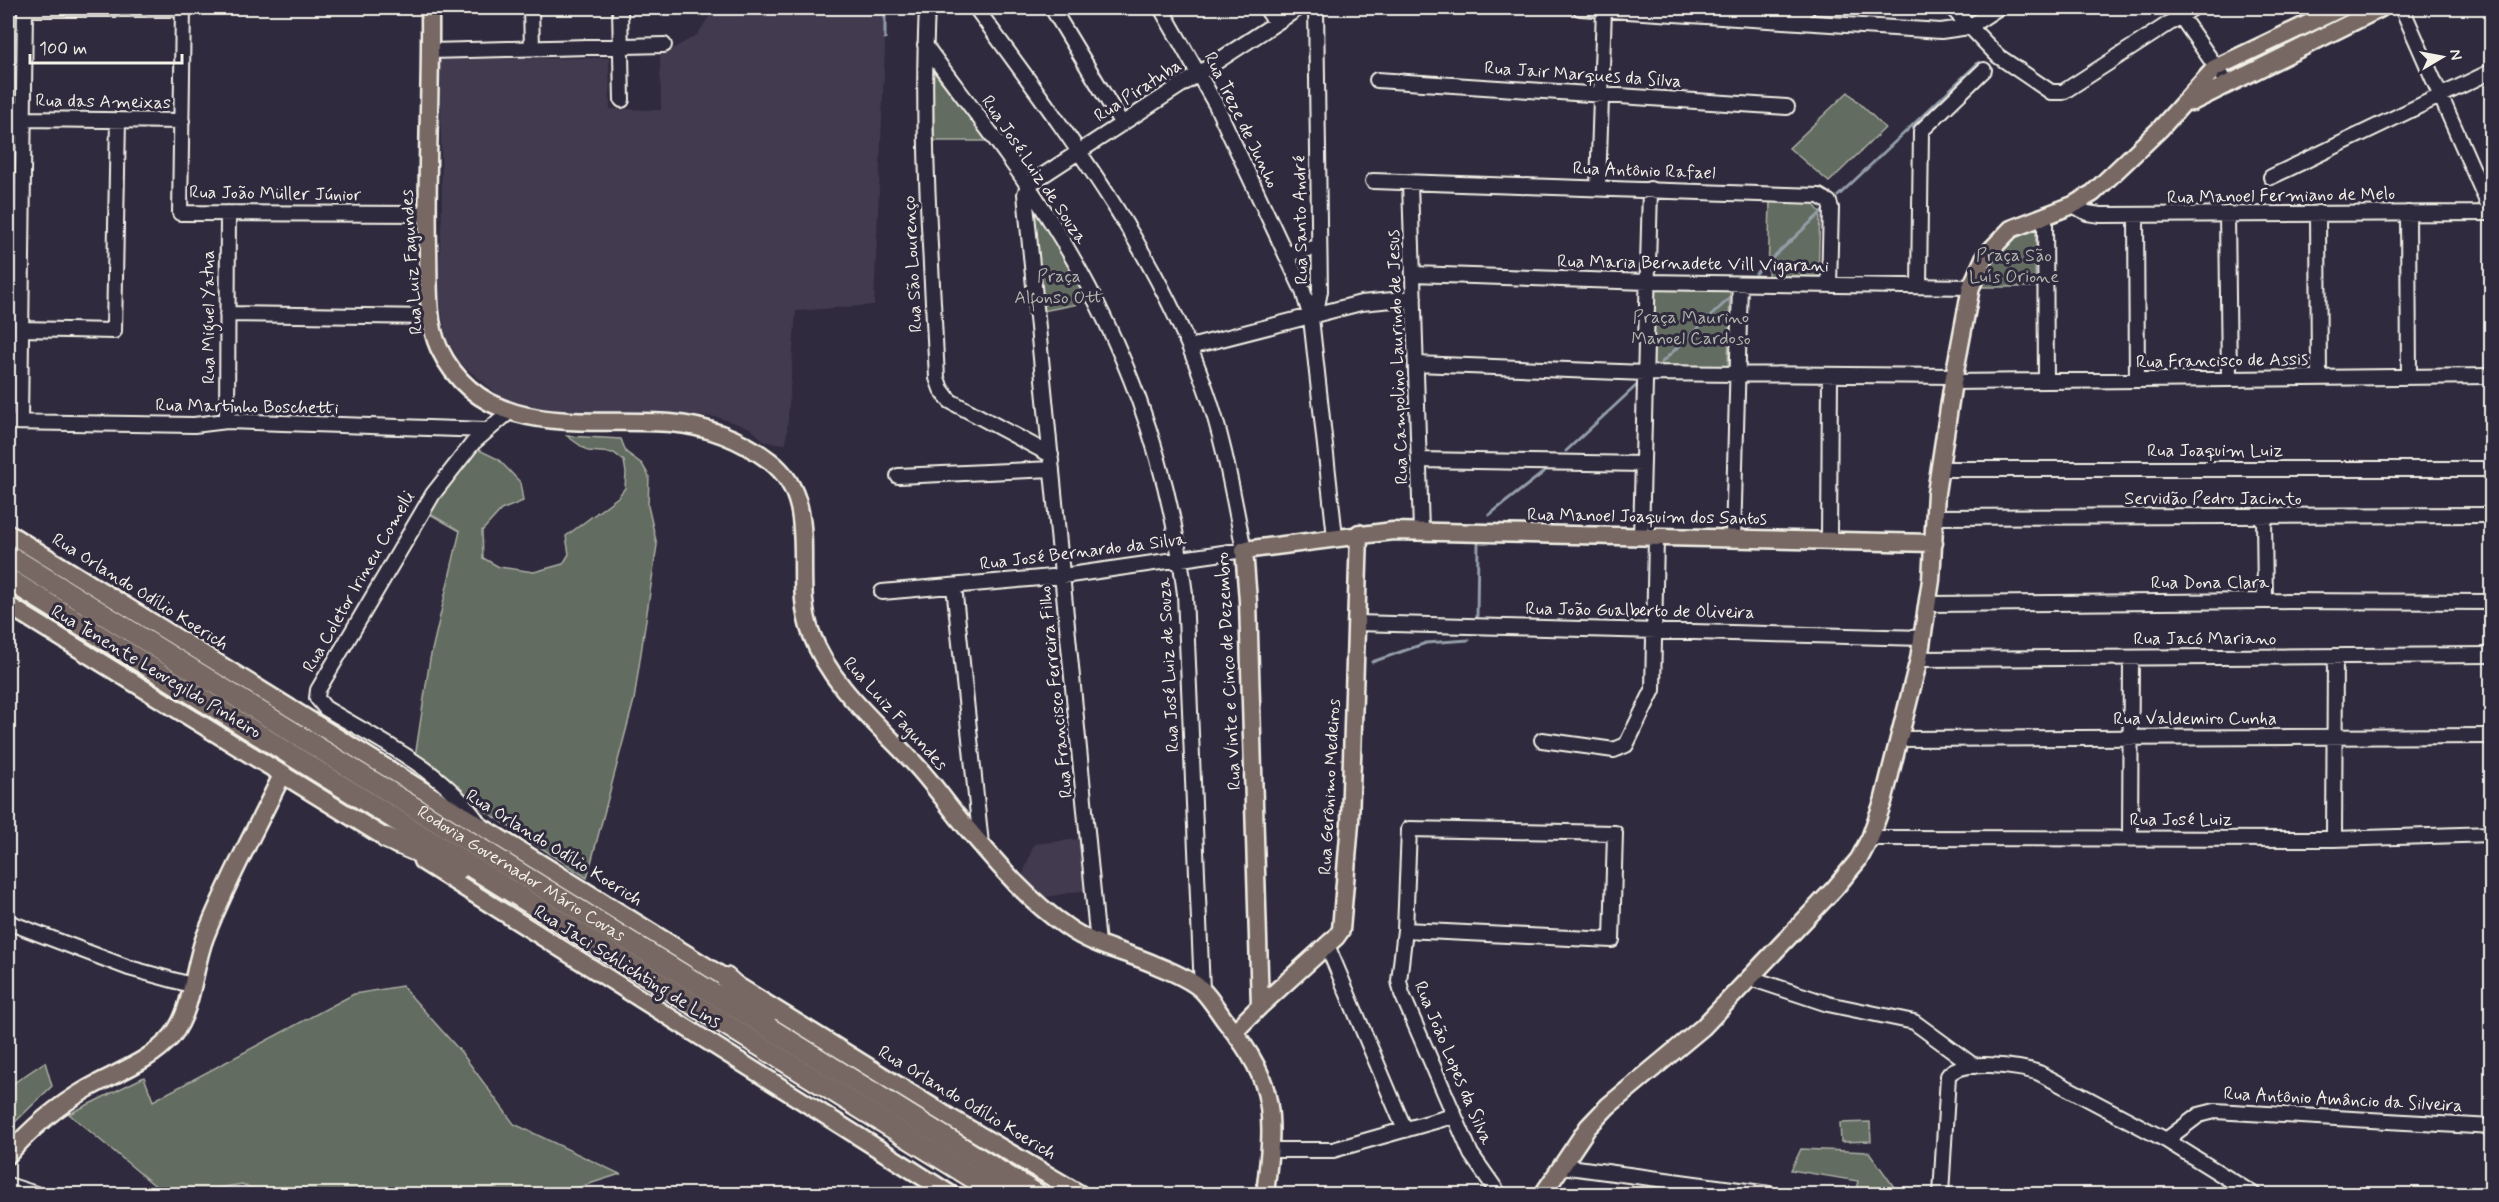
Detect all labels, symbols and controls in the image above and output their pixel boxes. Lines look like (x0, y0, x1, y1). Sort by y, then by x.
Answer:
scale bar (30, 27, 182, 65)
north arrow (2412, 27, 2472, 87)
text: 100 m (39, 37, 87, 61)
street label: Rua Treze de Junho (1198, 48, 1284, 192)
text: N (2444, 48, 2467, 62)
street label: Rua Piratuba (1090, 54, 1186, 128)
street label: Rua Jair Marques da Silva (1483, 56, 1683, 94)
street label: Rua das Ameixas (35, 89, 171, 115)
street label: Rua José Luiz de Souza (975, 91, 1093, 249)
street label: Rua Santo André (1288, 155, 1314, 285)
street label: Rua Antônio Rafael (1572, 157, 1716, 185)
street label: Rua João Müller Júnior (189, 181, 362, 208)
street label: Rua Manoel Fermiano de Melo (2167, 182, 2395, 210)
street label: Rua Luiz Fagundes (395, 188, 429, 335)
street label: Rua São Lourenço (897, 195, 929, 333)
street label: Rua Campolino Laurindo de Jesus (1382, 229, 1414, 485)
park label: Praça São Luís Orione (1969, 244, 2059, 289)
street label: Rua Miguel Yatua (197, 250, 223, 384)
street label: Rua Maria Bernadete Vill Vigarani (1557, 250, 1829, 278)
park label: Praça Alfonso Ott (1014, 265, 1104, 312)
park label: Praça Maurino Manoel Cardoso (1631, 306, 1751, 351)
street label: Rua Francisco de Assis (2136, 347, 2308, 375)
street label: Rua Martinho Boschetti (155, 393, 339, 421)
street label: Rua Joaquim Luiz (2147, 439, 2283, 463)
street label: Rua Coletor Irineu Comelli (297, 487, 421, 677)
street label: Servidão Pedro Jacinto (2124, 487, 2302, 511)
street label: Rua Manoel Joaquim dos Santos (1527, 503, 1767, 531)
street label: Rua José Bernardo da Silva (978, 527, 1188, 577)
street label: Rua Orlando Odílio Koerich (47, 528, 233, 656)
street label: Rua Vinte e Cinco de Dezembro (1211, 551, 1247, 791)
street label: Rua Dona Clara (2151, 571, 2269, 595)
street label: Rua José Luiz de Souza (1152, 577, 1186, 753)
street label: Rua Francisco Ferreira Filho (1033, 585, 1079, 799)
street label: Rua João Gualberto de Oliveira (1525, 597, 1755, 625)
street label: Rua Tenente Leovegildo Pinheiro (46, 600, 266, 744)
street label: Rua Jacó Mariano (2134, 627, 2277, 651)
street label: Rua Luiz Fagundes (837, 652, 953, 776)
street label: Rua Gerônimo Medeiros (1313, 698, 1347, 876)
street label: Rua Valdemiro Cunha (2113, 707, 2277, 731)
street label: Rua Orlando Odílio Koerich (461, 784, 647, 912)
street label: Rodovia Governador Mário Covas (412, 800, 630, 948)
street label: Rua José Luiz (2130, 808, 2233, 832)
street label: Rua Jaci Schlichting de Lins (528, 900, 725, 1036)
street label: Rua João Lopes da Silva (1408, 978, 1498, 1148)
street label: Rua Orlando Odílio Koerich (873, 1040, 1061, 1166)
street label: Rua Antônio Amâncio da Silveira (2223, 1082, 2463, 1118)

